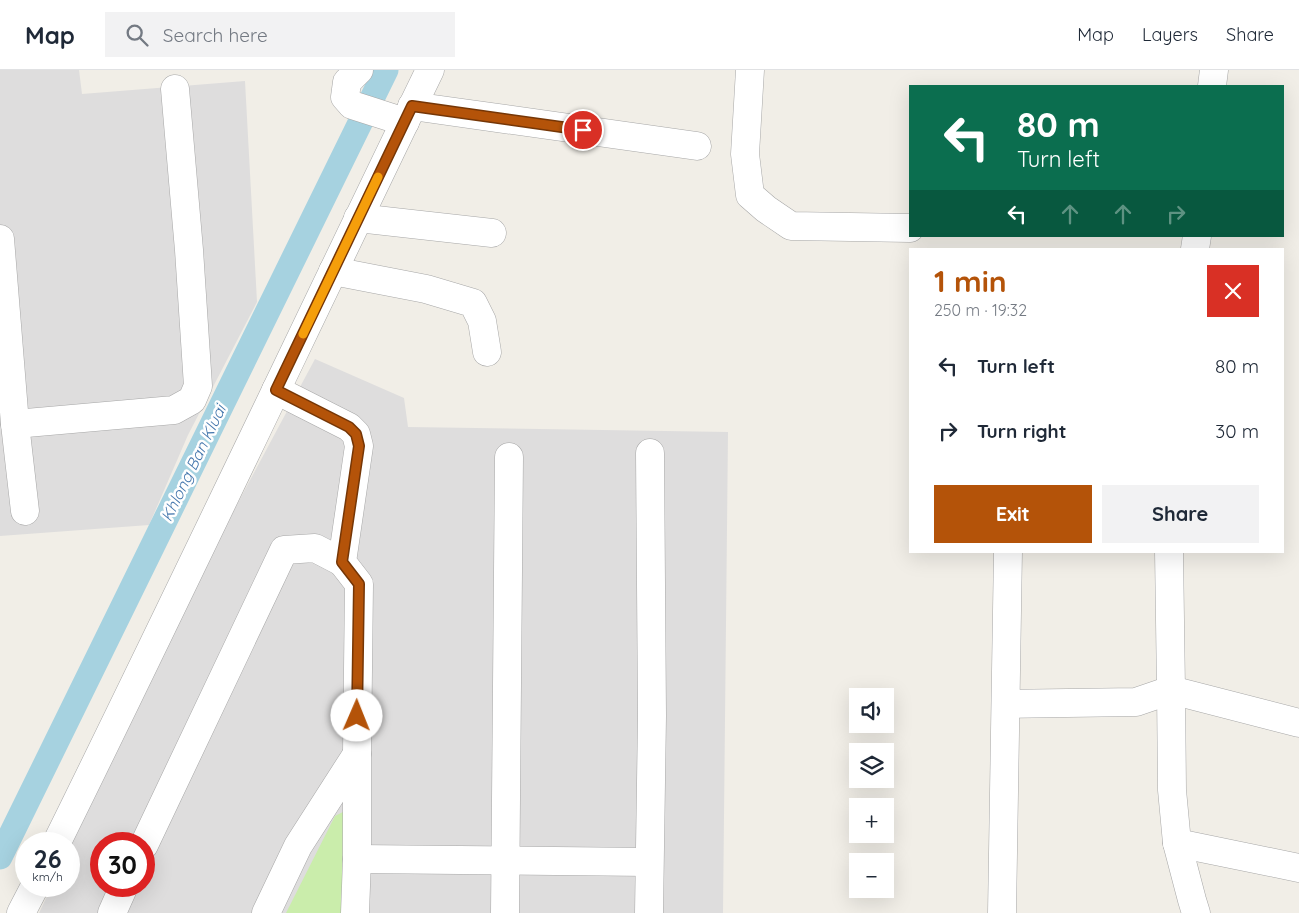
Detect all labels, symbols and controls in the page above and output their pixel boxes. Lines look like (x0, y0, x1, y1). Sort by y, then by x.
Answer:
search box (105, 12, 455, 57)
text: Map (25, 20, 75, 50)
icon: search (123, 21, 151, 49)
text: Search here (163, 23, 268, 47)
text: Map (1077, 23, 1114, 46)
text: Layers (1142, 23, 1198, 46)
text: Share (1226, 23, 1274, 46)
text: 80 m (1017, 102, 1100, 146)
icon: left (934, 105, 999, 170)
pin (562, 109, 604, 151)
icon: arrive (569, 116, 597, 144)
text: Turn left (1017, 145, 1100, 173)
icon: left (1003, 200, 1031, 228)
icon: ahead (1056, 200, 1084, 228)
icon: ahead (1109, 200, 1137, 228)
icon: right (1162, 200, 1190, 228)
text: 1 min (934, 262, 1007, 300)
button: close (1207, 265, 1259, 317)
text: 250 m · 19:32 (934, 300, 1027, 320)
icon: left (934, 352, 962, 380)
text: Turn left (977, 354, 1055, 378)
text: 80 m (1215, 354, 1259, 378)
water label: Khlong Ban Kluai (156, 400, 231, 524)
icon: right (934, 417, 962, 445)
text: Turn right (977, 419, 1066, 443)
text: 30 m (1215, 419, 1259, 443)
button: Exit (934, 485, 1092, 543)
button: Share (1102, 485, 1259, 543)
map controls (849, 688, 894, 898)
button: sound (849, 688, 894, 733)
position arrow (330, 689, 382, 741)
button: layers (849, 743, 894, 788)
button: + (849, 798, 894, 843)
speed limit sign: 30 (90, 832, 155, 897)
text: 26 (33, 843, 62, 874)
button: − (849, 853, 894, 898)
text: km/h (32, 869, 63, 884)

